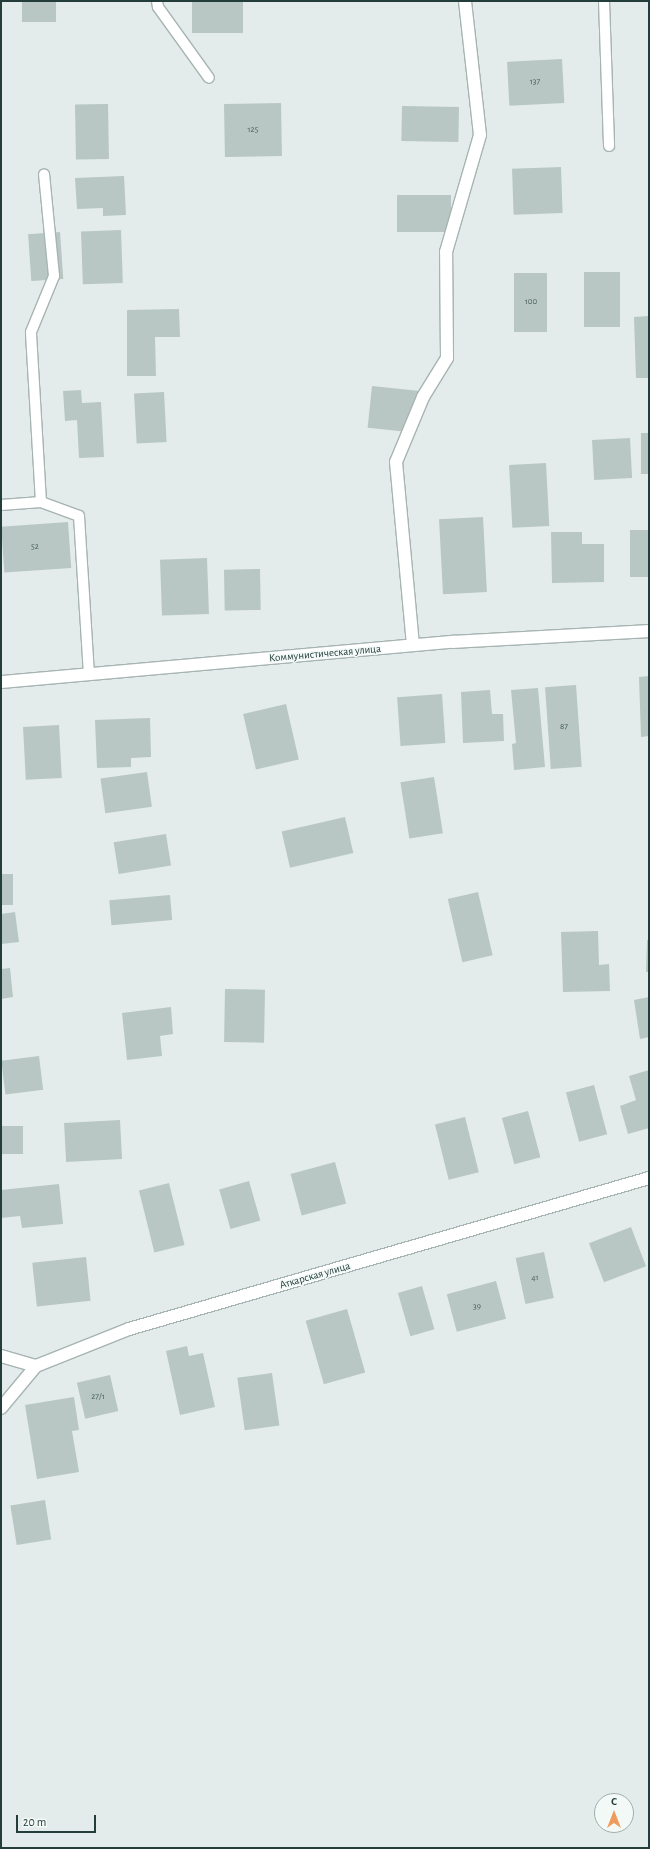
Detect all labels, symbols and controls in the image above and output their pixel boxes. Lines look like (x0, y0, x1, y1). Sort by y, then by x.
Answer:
house number: 137 (530, 77, 540, 87)
house number: 125 (248, 125, 258, 135)
house number: 100 (525, 297, 537, 307)
house number: 52 (31, 542, 39, 552)
street label: Коммунистическая улица (268, 643, 382, 665)
house number: 87 (560, 722, 568, 732)
street label: Аткарская улица (278, 1260, 352, 1292)
house number: 41 (531, 1273, 539, 1283)
house number: 39 (473, 1302, 481, 1312)
house number: 27/1 (91, 1392, 105, 1402)
north arrow (594, 1793, 634, 1833)
text: С (611, 1796, 617, 1807)
scale bar (18, 1807, 98, 1833)
text: 20 m (23, 1816, 46, 1828)

